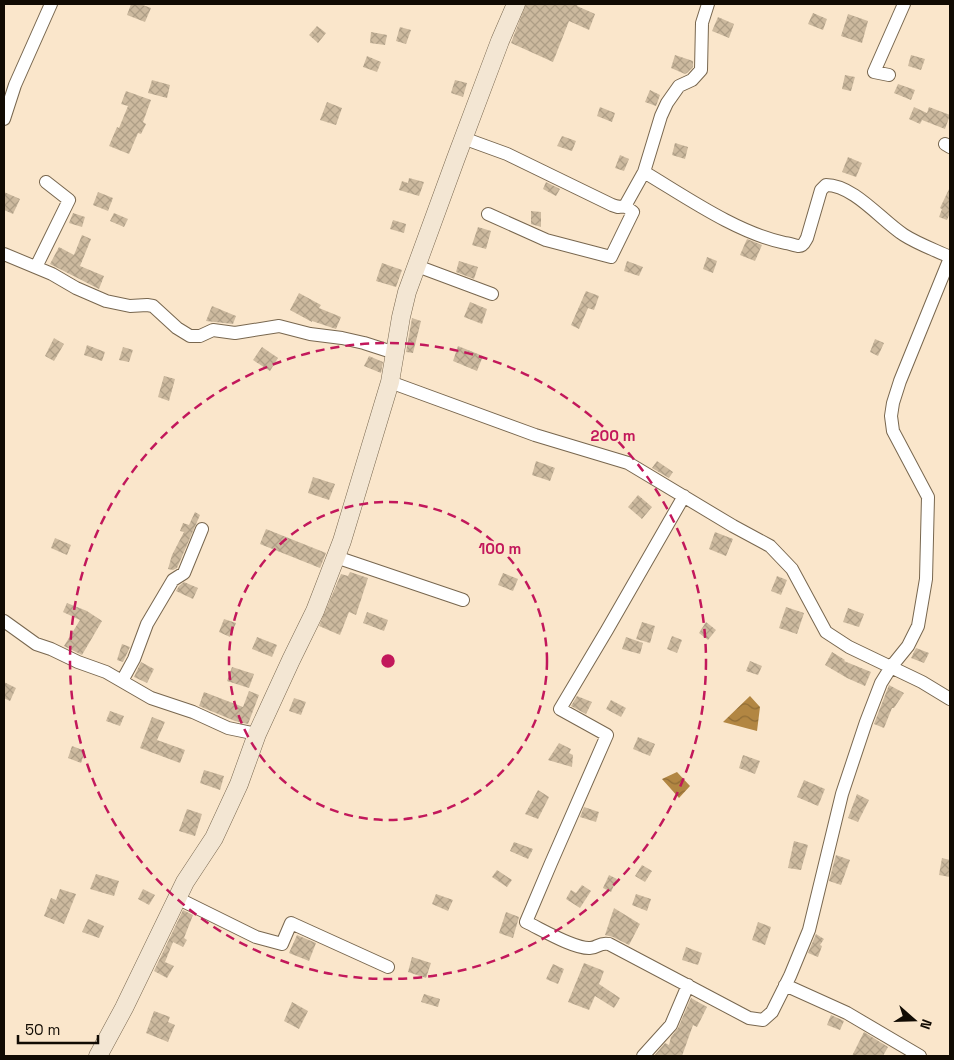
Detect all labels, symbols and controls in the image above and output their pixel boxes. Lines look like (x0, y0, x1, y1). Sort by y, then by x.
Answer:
text: 200 m (591, 426, 635, 445)
text: 100 m (479, 539, 521, 558)
centre of rings (379, 652, 397, 670)
north arrow (889, 995, 939, 1045)
scale bar (18, 1012, 98, 1044)
text: N (916, 1017, 936, 1032)
text: 50 m (25, 1020, 60, 1039)

